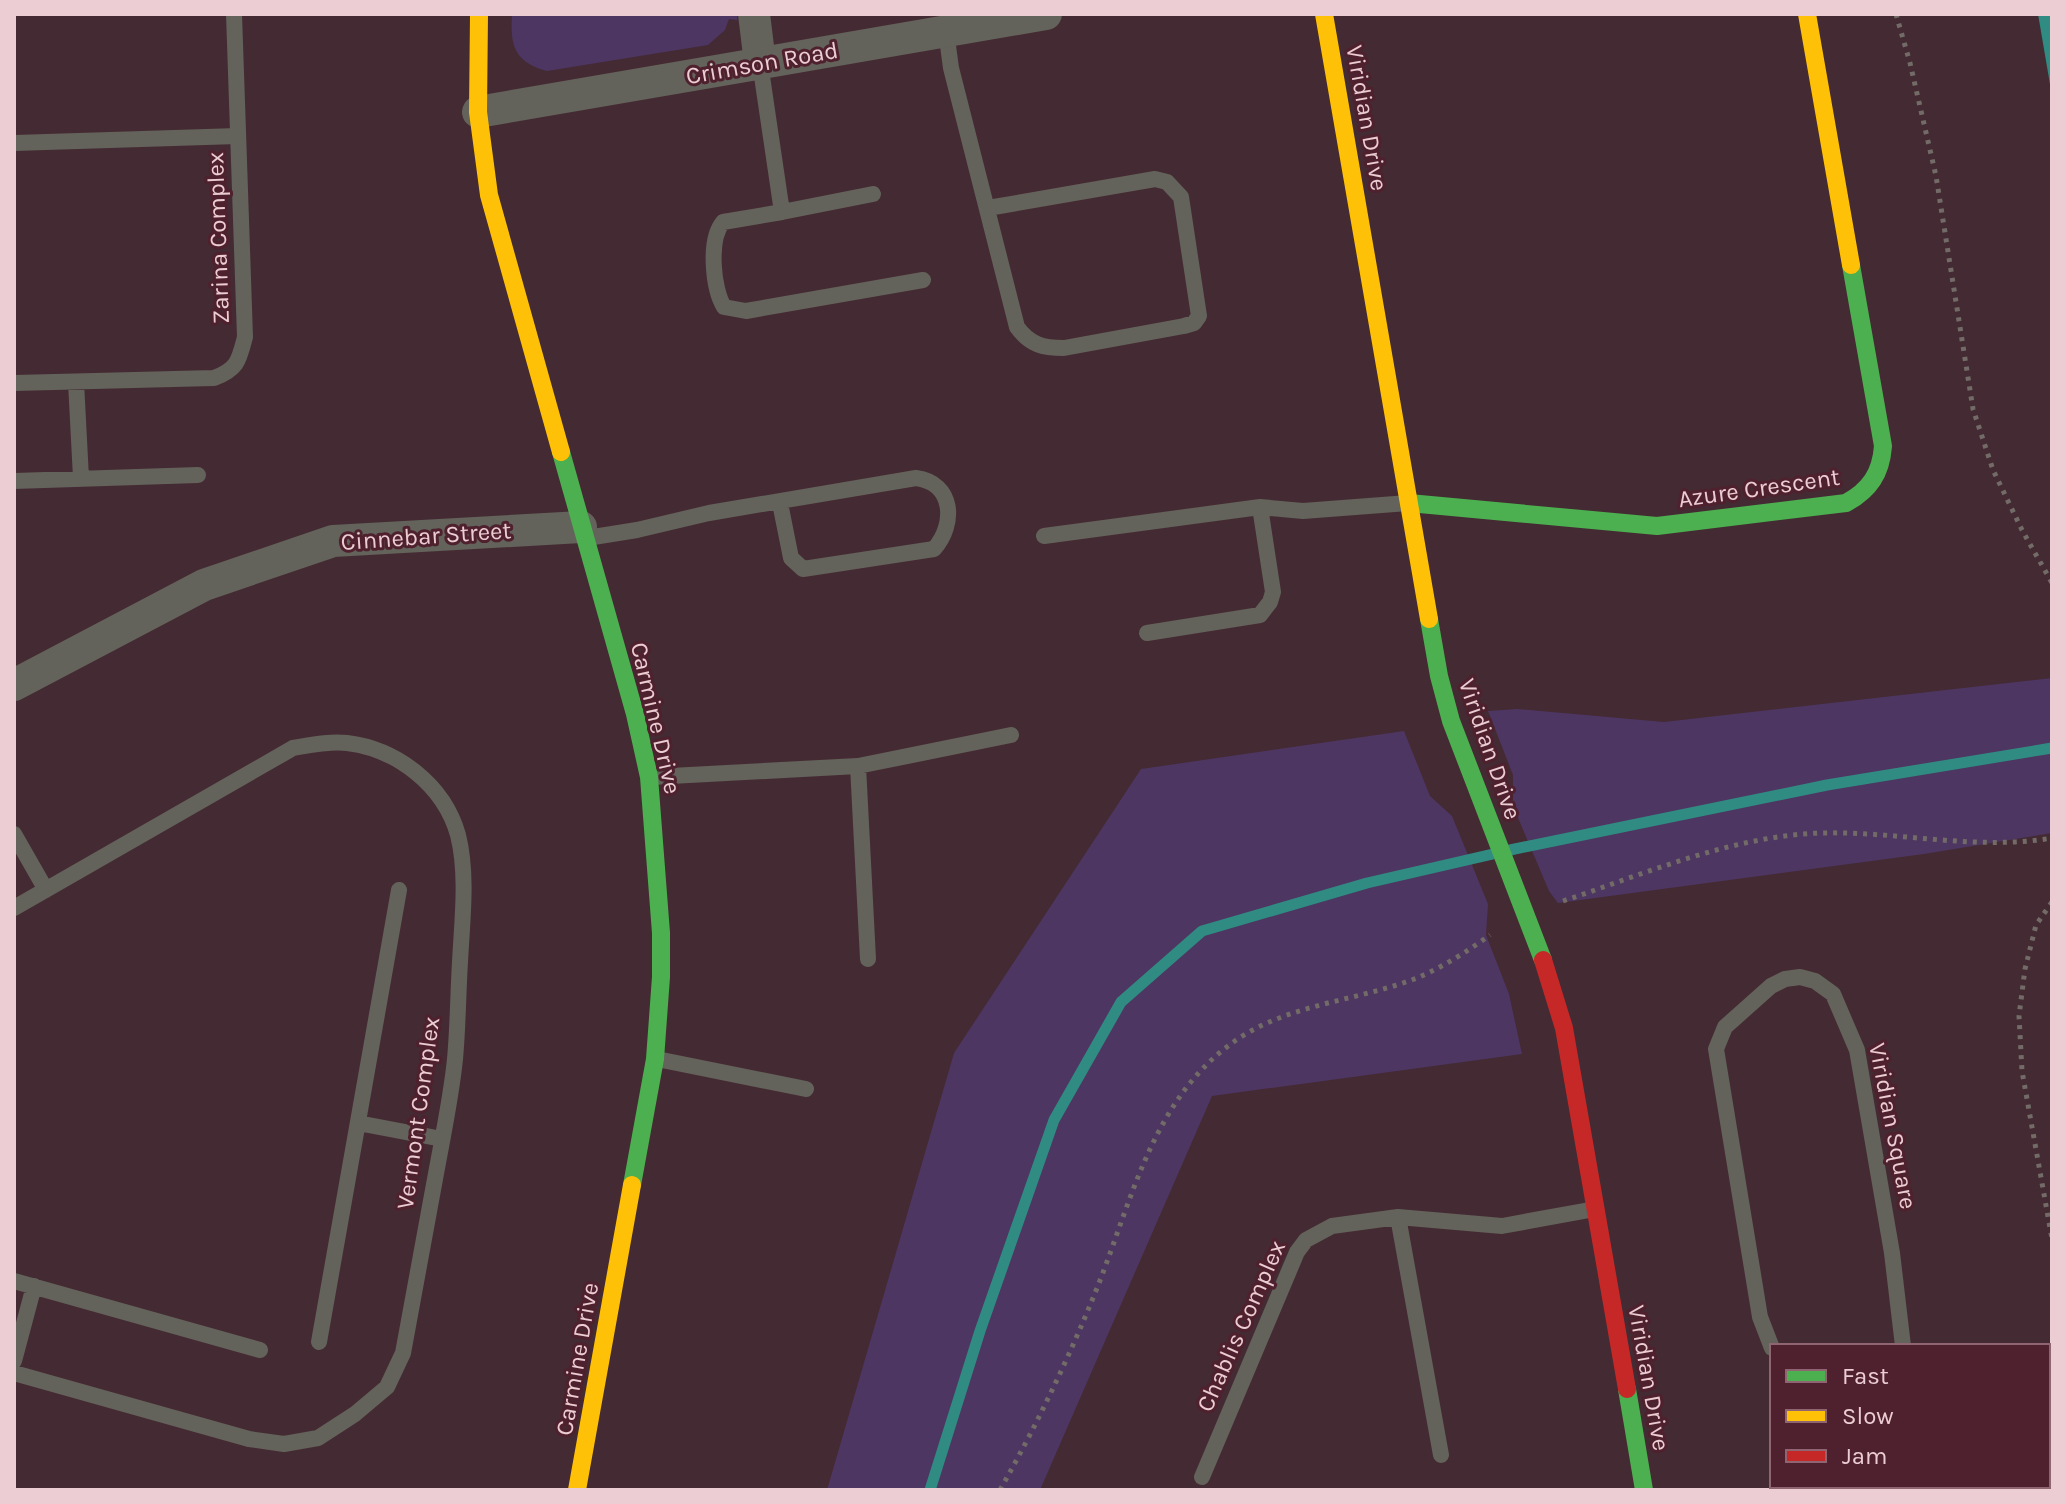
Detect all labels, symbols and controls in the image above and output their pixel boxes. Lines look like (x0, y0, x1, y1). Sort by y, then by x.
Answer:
street label: Crimson Road (684, 36, 840, 90)
street label: Viridian Drive (1340, 43, 1394, 193)
street label: Zarina Complex (201, 151, 235, 325)
street label: Azure Crescent (1676, 463, 1842, 513)
street label: Cinnebar Street (340, 516, 512, 556)
street label: Carmine Drive (625, 639, 687, 797)
street label: Viridian Drive (1453, 675, 1527, 823)
street label: Vermont Complex (391, 1015, 445, 1211)
street label: Viridian Square (1863, 1041, 1923, 1211)
street label: Chablis Complex (1191, 1236, 1291, 1416)
street label: Carmine Drive (550, 1280, 604, 1438)
street label: Viridian Drive (1622, 1303, 1676, 1453)
legend (1770, 1344, 2050, 1488)
text: Fast (1842, 1362, 1889, 1390)
text: Slow (1842, 1402, 1894, 1430)
text: Jam (1842, 1442, 1887, 1470)

